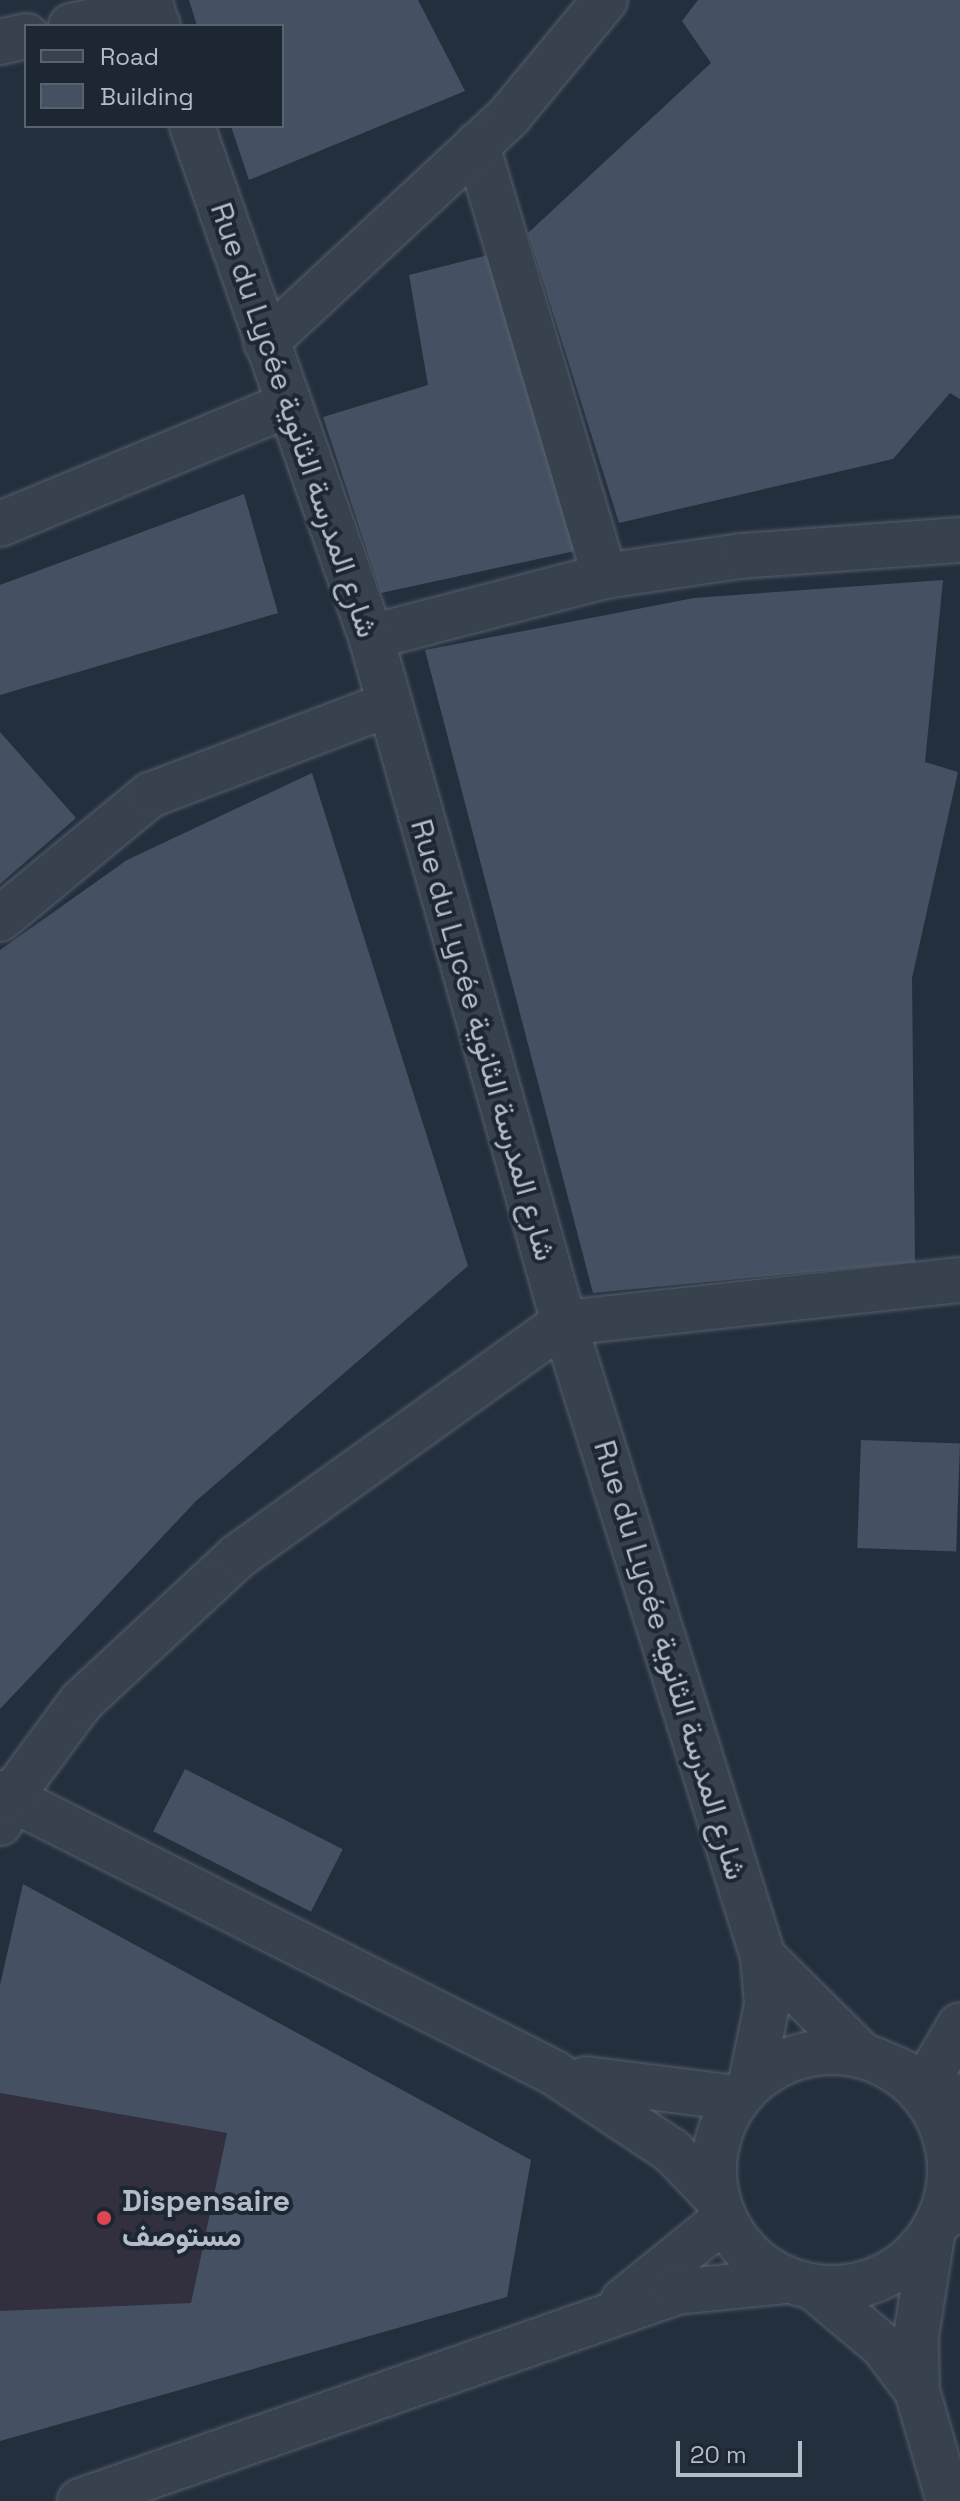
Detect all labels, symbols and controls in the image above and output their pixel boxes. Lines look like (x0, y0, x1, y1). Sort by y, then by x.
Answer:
legend (24, 24, 284, 128)
text: Road (100, 41, 159, 72)
text: Building (100, 81, 194, 112)
street label: Rue du Lycée شارع المدرسة الثانوية (203, 198, 385, 642)
street label: Rue du Lycée شارع المدرسة الثانوية (403, 815, 563, 1265)
street label: Rue du Lycée شارع المدرسة الثانوية (586, 1436, 754, 1884)
place label: Dispensaire مستوصف (122, 2183, 290, 2254)
marker: Dispensaire مستوصف (93, 2207, 115, 2229)
scale bar (680, 2425, 806, 2475)
text: 20 m (690, 2439, 747, 2470)

